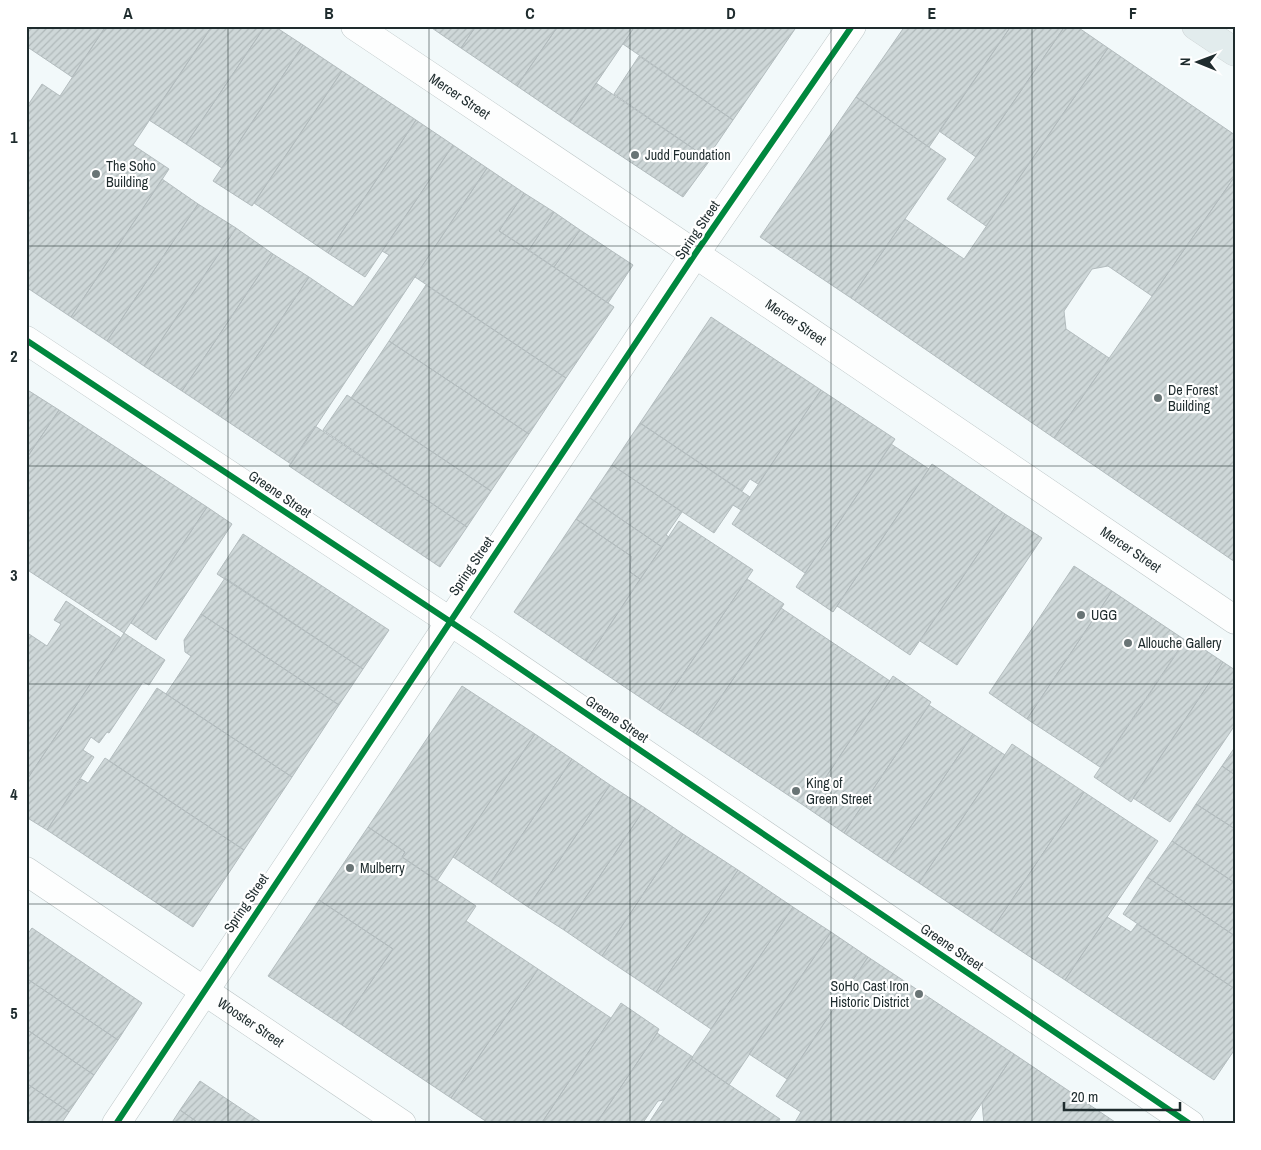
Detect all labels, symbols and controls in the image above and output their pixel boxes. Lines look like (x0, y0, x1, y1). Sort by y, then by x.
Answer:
text: A (123, 2, 133, 24)
text: B (324, 2, 334, 24)
text: C (525, 2, 535, 24)
text: D (726, 2, 736, 24)
text: E (928, 2, 937, 24)
text: F (1129, 2, 1137, 24)
north arrow (1174, 38, 1224, 88)
text: N (1176, 57, 1194, 66)
street label: Mercer Street (426, 69, 494, 123)
text: 1 (10, 126, 18, 148)
place label: Judd Foundation (645, 146, 731, 164)
marker: Judd Foundation (629, 149, 641, 161)
place label: The Soho Building (106, 157, 156, 191)
marker: The Soho Building (90, 168, 102, 180)
street label: Spring Street (671, 197, 723, 263)
street label: Mercer Street (762, 295, 830, 349)
text: 2 (10, 345, 18, 367)
place label: De Forest Building (1168, 381, 1218, 415)
marker: De Forest Building (1152, 392, 1164, 404)
street label: Greene Street (245, 466, 315, 522)
street label: Mercer Street (1097, 522, 1165, 576)
street label: Spring Street (445, 533, 497, 599)
text: 3 (10, 564, 18, 586)
place label: UGG (1091, 606, 1117, 624)
marker: UGG (1075, 609, 1087, 621)
place label: Allouche Gallery (1137, 634, 1222, 652)
marker: Allouche Gallery (1122, 637, 1134, 649)
street label: Greene Street (582, 691, 652, 747)
place label: King of Green Street (806, 774, 872, 808)
text: 4 (10, 783, 18, 805)
marker: King of Green Street (790, 785, 802, 797)
place label: Mulberry (360, 859, 405, 877)
marker: Mulberry (344, 862, 356, 874)
street label: Spring Street (220, 870, 272, 936)
street label: Greene Street (917, 919, 987, 975)
place label: SoHo Cast Iron Historic District (830, 977, 909, 1011)
marker: SoHo Cast Iron Historic District (913, 988, 925, 1000)
street label: Wooster Street (214, 993, 288, 1051)
text: 5 (10, 1002, 18, 1024)
scale bar (1064, 1080, 1180, 1112)
text: 20 m (1071, 1086, 1098, 1107)

